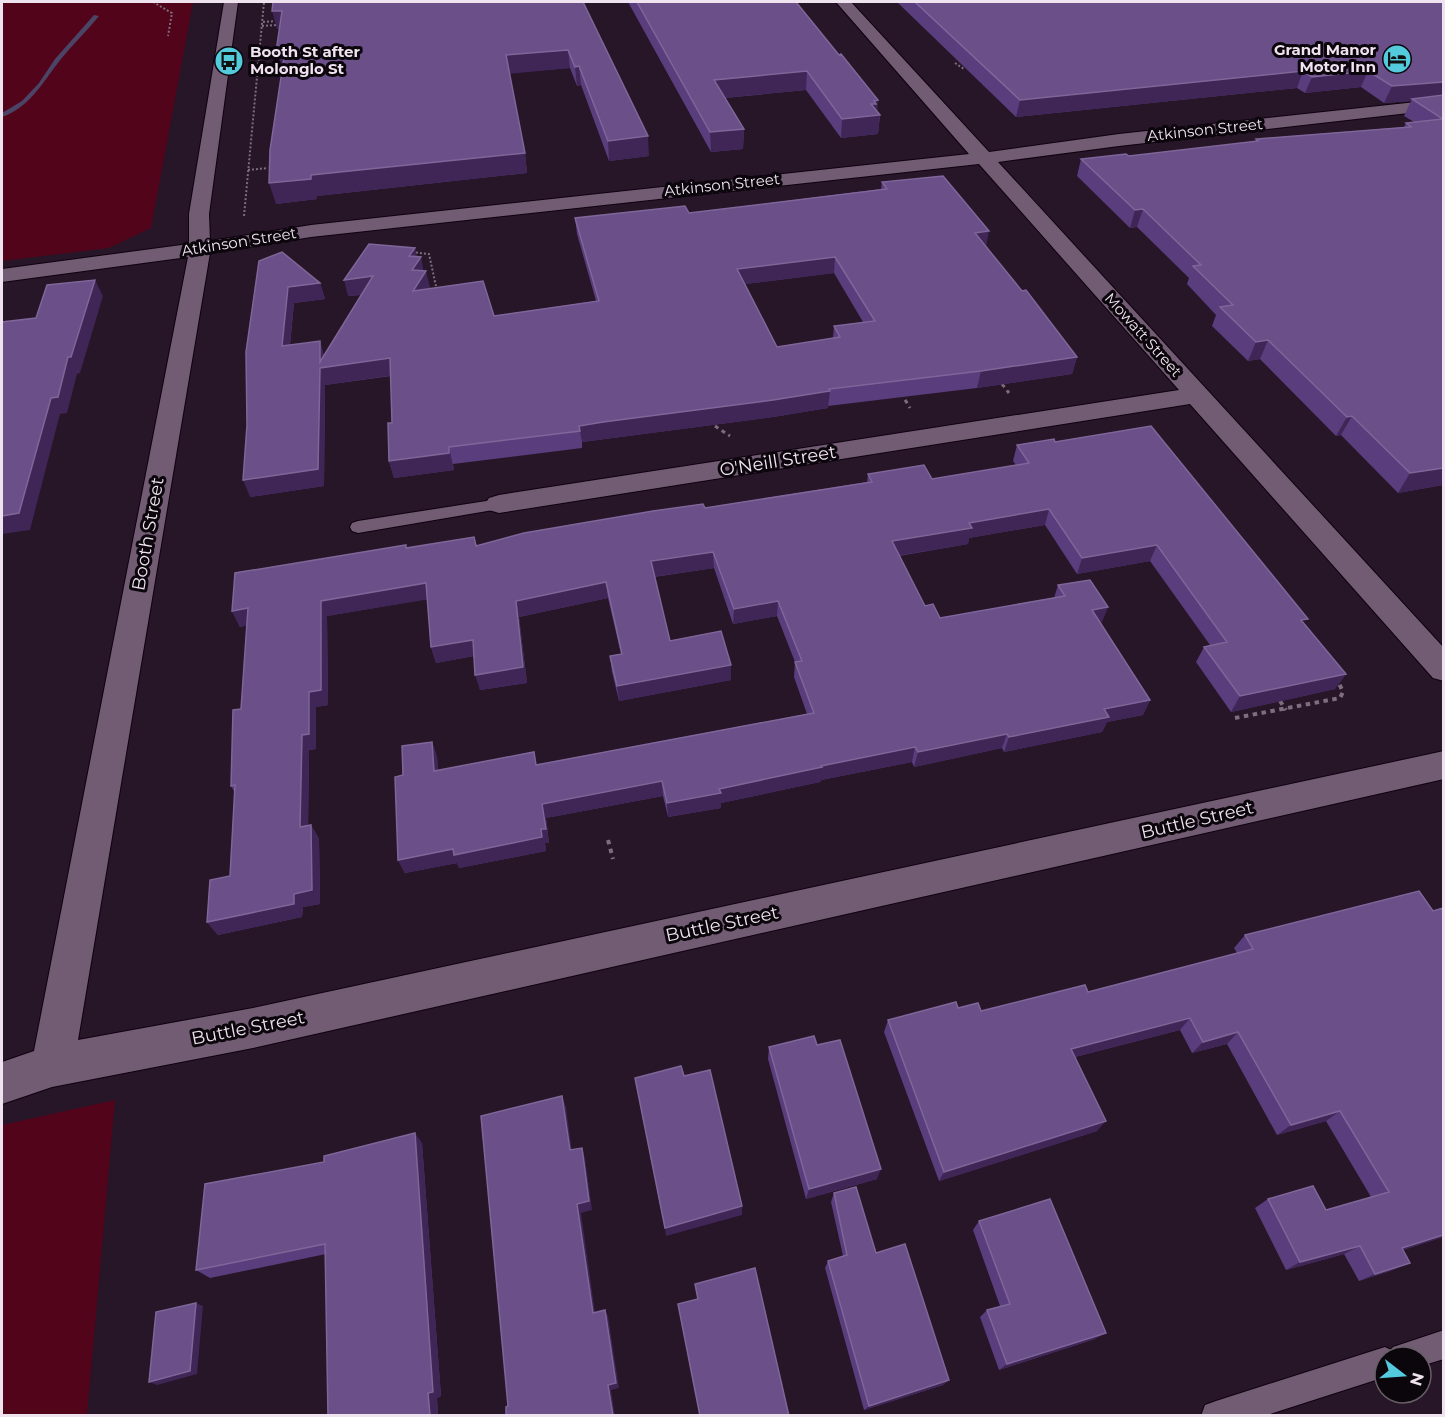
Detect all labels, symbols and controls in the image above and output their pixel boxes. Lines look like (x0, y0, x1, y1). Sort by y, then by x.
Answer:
place label: Grand Manor Motor Inn (1274, 40, 1377, 76)
place label: Booth St after Molonglo St (250, 42, 360, 78)
hotel icon: Grand Manor Motor Inn (1381, 43, 1413, 75)
bus stop icon: Booth St after Molonglo St (213, 45, 245, 77)
street label: Atkinson Street (1146, 114, 1264, 145)
street label: Atkinson Street (663, 169, 781, 200)
street label: Atkinson Street (180, 223, 298, 260)
street label: Mowatt Street (1101, 289, 1186, 381)
street label: O'Neill Street (718, 441, 838, 481)
street label: Booth Street (127, 476, 169, 592)
street label: Buttle Street (1139, 796, 1255, 844)
street label: Buttle Street (664, 901, 780, 947)
street label: Buttle Street (190, 1006, 306, 1050)
north arrow (1373, 1345, 1433, 1405)
text: N (1406, 1370, 1428, 1388)

